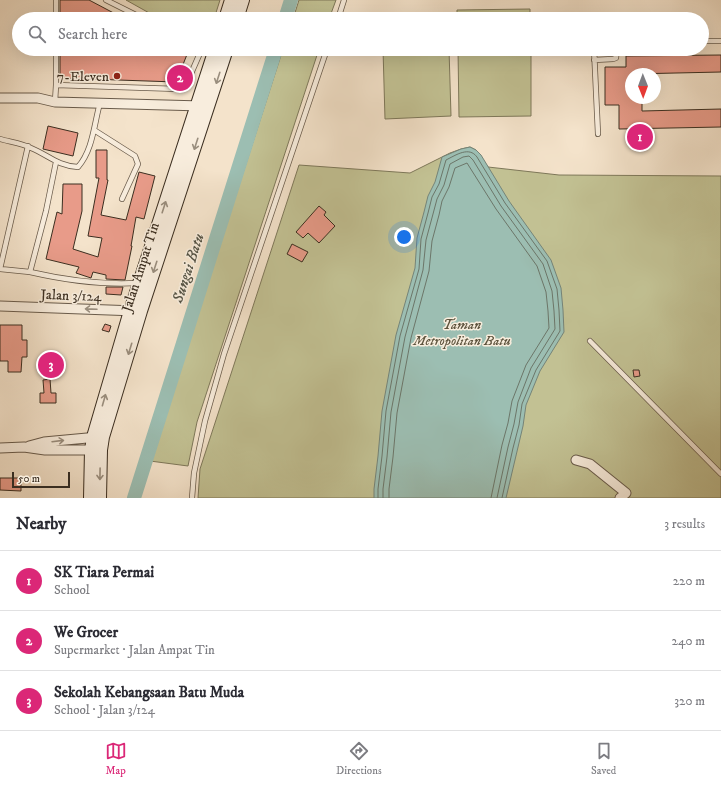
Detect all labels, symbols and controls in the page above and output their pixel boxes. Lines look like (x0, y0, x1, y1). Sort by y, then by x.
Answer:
search box (12, 12, 709, 56)
icon: search (26, 23, 48, 45)
text: Search here (58, 25, 127, 44)
pin: 2 (167, 63, 193, 93)
place label: 7-Eleven (57, 68, 110, 86)
north arrow (625, 68, 661, 104)
marker: 7-Eleven (112, 71, 122, 81)
one-way arrow (214, 71, 221, 84)
pin: 1 (627, 122, 653, 152)
one-way arrow (192, 137, 199, 150)
one-way arrow (161, 201, 168, 214)
street label: Jalan Ampat Tin (117, 220, 164, 316)
your location (394, 227, 414, 247)
water label: Sungai Batu (168, 231, 209, 306)
one-way arrow (151, 261, 159, 273)
street label: Jalan 3/124 (38, 286, 103, 306)
one-way arrow (85, 306, 98, 313)
park label: Taman Metropolitan Batu (412, 316, 511, 350)
one-way arrow (126, 342, 133, 355)
pin: 3 (38, 350, 64, 380)
one-way arrow (101, 393, 108, 406)
one-way arrow (52, 437, 65, 444)
one-way arrow (96, 467, 104, 480)
scale bar (12, 470, 70, 489)
text: 50 m (18, 472, 40, 486)
text: Nearby (16, 513, 66, 535)
text: 3 results (664, 516, 705, 532)
text: SK Tiara Permai (54, 563, 154, 582)
text: 1 (27, 573, 31, 589)
text: 220 m (673, 573, 705, 589)
text: School (54, 582, 90, 598)
text: We Grocer (54, 623, 118, 642)
text: 2 (26, 633, 32, 649)
text: 240 m (672, 633, 705, 649)
text: Supermarket · Jalan Ampat Tin (54, 642, 215, 658)
text: Sekolah Kebangsaan Batu Muda (54, 683, 244, 702)
text: 3 (27, 693, 31, 709)
text: 320 m (674, 693, 705, 709)
text: School · Jalan 3/124 (54, 702, 155, 718)
tab: Map (105, 740, 127, 778)
tab: Directions (336, 740, 382, 778)
tab: Saved (591, 740, 616, 778)

